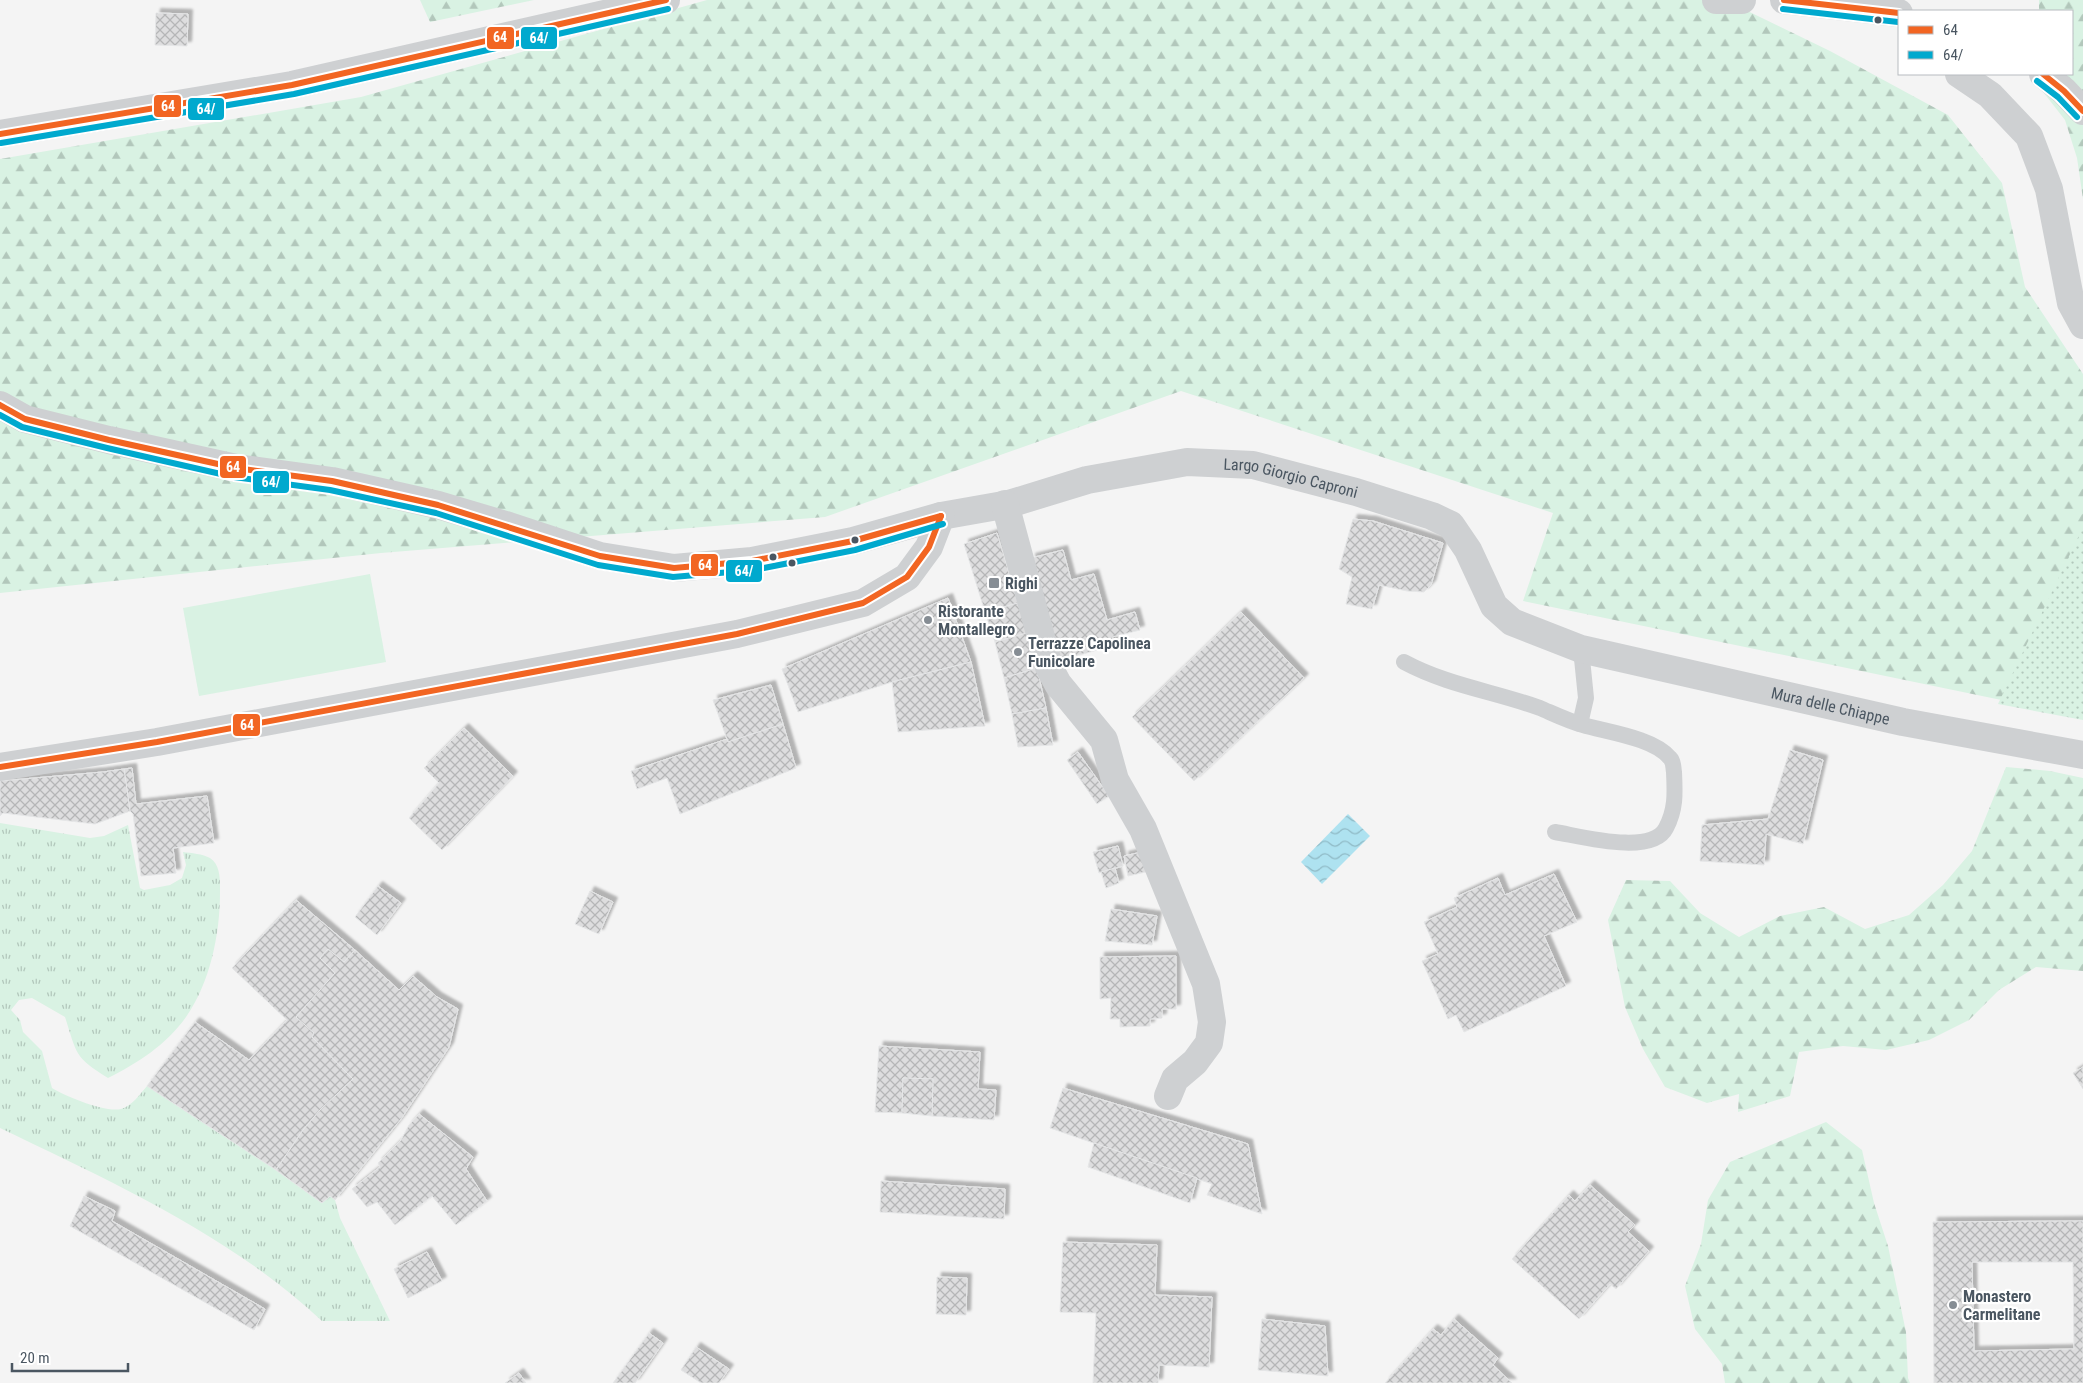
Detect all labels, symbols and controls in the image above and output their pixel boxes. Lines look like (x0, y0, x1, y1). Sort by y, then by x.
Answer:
legend (1898, 10, 2073, 75)
unlabelled marker (1873, 15, 1883, 25)
text: 64 (1943, 21, 1958, 39)
line badge: 64 (486, 26, 515, 50)
line badge: 64/ (520, 26, 558, 50)
text: 64 (493, 29, 507, 45)
text: 64/ (530, 30, 549, 46)
text: 64/ (1943, 46, 1964, 64)
line badge: 64 (153, 94, 182, 118)
line badge: 64/ (187, 97, 225, 121)
text: 64 (161, 98, 175, 114)
text: 64/ (197, 101, 216, 117)
line badge: 64 (219, 455, 247, 479)
street label: Largo Giorgio Caproni (1223, 455, 1360, 502)
text: 64 (226, 459, 240, 475)
line badge: 64/ (252, 470, 290, 494)
text: 64/ (262, 474, 281, 490)
unlabelled marker (850, 535, 860, 545)
unlabelled marker (768, 552, 778, 562)
line badge: 64 (690, 553, 719, 577)
text: 64 (698, 557, 712, 573)
unlabelled marker (787, 558, 797, 568)
line badge: 64/ (725, 559, 763, 583)
text: 64/ (735, 563, 754, 579)
place label: Righi (1005, 574, 1038, 593)
marker: Righi (987, 576, 1001, 590)
place label: Ristorante Montallegro (938, 602, 1015, 639)
marker: Ristorante Montallegro (922, 614, 934, 626)
place label: Terrazze Capolinea Funicolare (1028, 634, 1151, 671)
marker: Terrazze Capolinea Funicolare (1012, 646, 1024, 658)
street label: Mura delle Chiappe (1769, 683, 1892, 729)
line badge: 64 (232, 713, 261, 737)
text: 64 (240, 717, 254, 733)
place label: Monastero Carmelitane (1963, 1287, 2041, 1324)
marker: Monastero Carmelitane (1947, 1299, 1959, 1311)
scale bar (12, 1340, 129, 1372)
text: 20 m (20, 1349, 50, 1367)

